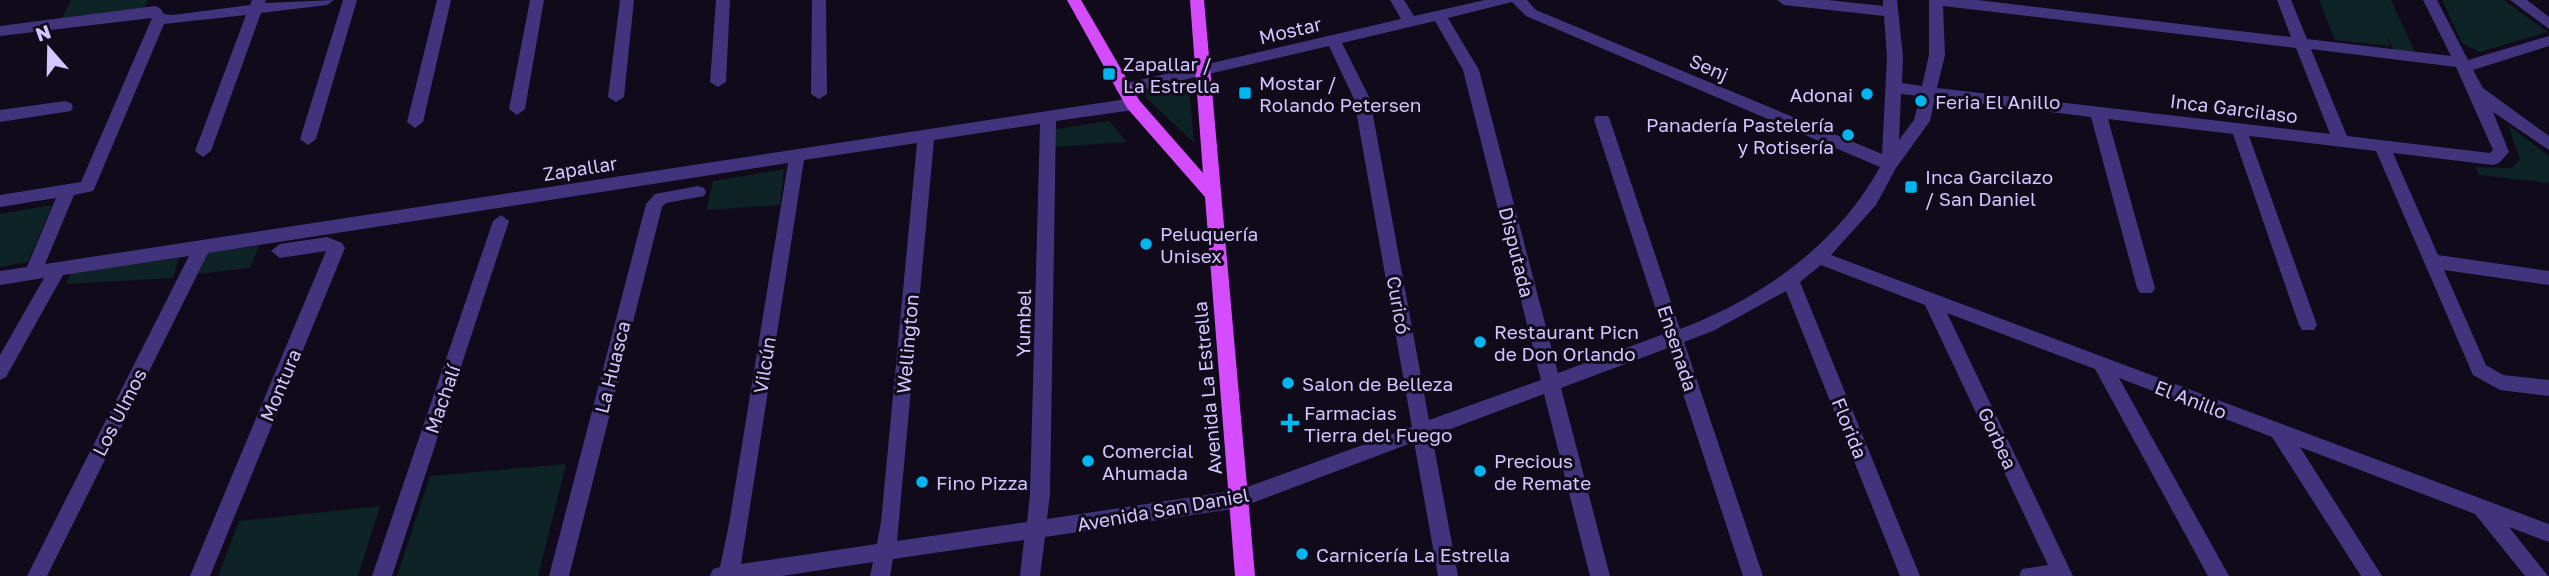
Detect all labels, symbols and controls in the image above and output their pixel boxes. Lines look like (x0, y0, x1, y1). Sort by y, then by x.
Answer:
street label: Mostar (1256, 12, 1324, 48)
north arrow (14, 14, 84, 84)
text: N (32, 19, 54, 46)
street label: Senj (1686, 49, 1732, 85)
place label: Zapallar / La Estrella (1123, 52, 1220, 97)
marker: Zapallar / La Estrella (1101, 66, 1117, 82)
place label: Mostar / Rolando Petersen (1259, 71, 1422, 116)
place label: Adonai (1790, 83, 1853, 106)
marker: Mostar / Rolando Petersen (1237, 85, 1253, 101)
marker: Adonai (1859, 86, 1875, 102)
street label: Inca Garcilaso (2169, 89, 2299, 127)
place label: Feria El Anillo (1935, 90, 2060, 113)
marker: Feria El Anillo (1913, 93, 1929, 109)
place label: Panadería Pastelería y Rotisería (1646, 113, 1834, 158)
marker: Panadería Pastelería y Rotisería (1840, 127, 1856, 143)
street label: Zapallar (541, 151, 619, 185)
place label: Inca Garcilazo / San Daniel (1925, 165, 2053, 210)
marker: Inca Garcilazo / San Daniel (1903, 179, 1919, 195)
street label: Disputada (1495, 204, 1539, 300)
place label: Peluquería Unisex (1160, 222, 1258, 267)
marker: Peluquería Unisex (1138, 236, 1154, 252)
street label: Curicó (1383, 274, 1415, 336)
street label: Yumbel (1011, 289, 1035, 357)
street label: Wellington (891, 293, 923, 395)
street label: Avenida La Estrella (1188, 300, 1226, 476)
street label: Ensenada (1653, 302, 1703, 394)
street label: La Huasca (589, 318, 635, 416)
place label: Restaurant Picn de Don Orlando (1494, 320, 1639, 365)
marker: Restaurant Picn de Don Orlando (1472, 334, 1488, 350)
street label: Vilcún (748, 335, 780, 395)
street label: Montura (255, 345, 305, 425)
street label: Machalí (420, 360, 465, 436)
street label: Los Ulmos (87, 364, 151, 460)
place label: Salon de Belleza (1302, 372, 1453, 395)
marker: Salon de Belleza (1280, 375, 1296, 391)
street label: El Anillo (2152, 375, 2230, 423)
street label: Florida (1827, 394, 1873, 462)
place label: Farmacias Tierra del Fuego (1304, 401, 1452, 446)
street label: Gorbea (1974, 403, 2022, 473)
marker: Farmacias Tierra del Fuego (1282, 415, 1298, 431)
place label: Comercial Ahumada (1102, 439, 1194, 484)
place label: Precious de Remate (1494, 449, 1591, 494)
marker: Comercial Ahumada (1080, 453, 1096, 469)
marker: Precious de Remate (1472, 463, 1488, 479)
place label: Fino Pizza (936, 471, 1028, 494)
marker: Fino Pizza (914, 474, 930, 490)
street label: Avenida San Daniel (1075, 483, 1251, 535)
place label: Carnicería La Estrella (1316, 543, 1510, 566)
marker: Carnicería La Estrella (1294, 546, 1310, 562)

